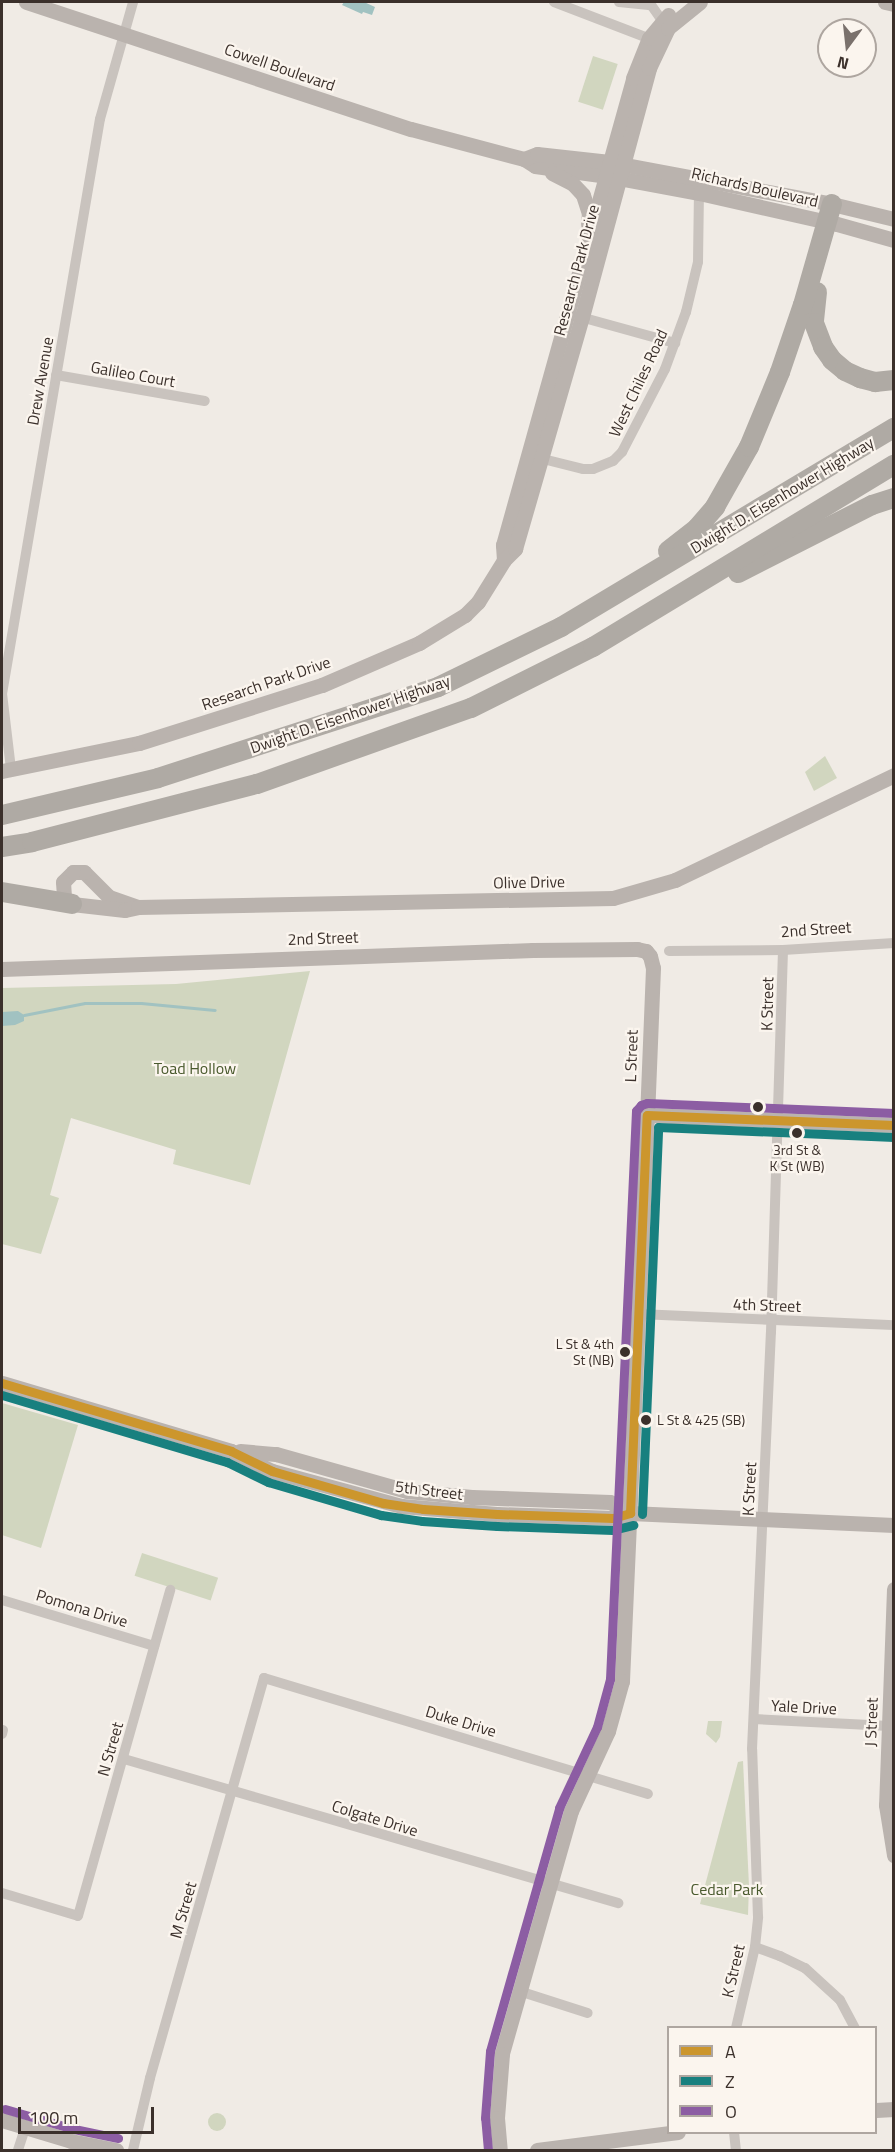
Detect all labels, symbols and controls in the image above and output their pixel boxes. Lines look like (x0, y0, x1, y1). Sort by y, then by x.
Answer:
north arrow (817, 18, 877, 78)
street label: Cowell Boulevard (222, 39, 338, 95)
text: N (834, 50, 851, 76)
street label: Richards Boulevard (690, 163, 820, 211)
street label: Research Park Drive (549, 202, 603, 338)
street label: West Chiles Road (605, 326, 671, 440)
street label: Drew Avenue (23, 335, 57, 427)
street label: Galileo Court (89, 357, 177, 391)
street label: Dwight D. Eisenhower Highway (687, 433, 877, 557)
street label: Research Park Drive (199, 652, 333, 714)
street label: Dwight D. Eisenhower Highway (247, 671, 453, 757)
street label: Olive Drive (493, 872, 565, 892)
street label: 2nd Street (780, 917, 852, 941)
street label: 2nd Street (287, 927, 359, 949)
street label: K Street (757, 977, 777, 1031)
street label: L Street (620, 1029, 642, 1083)
park label: Toad Hollow (154, 1058, 236, 1078)
unlabelled marker (752, 1101, 764, 1113)
marker: 3rd St & K St (WB) (791, 1127, 803, 1139)
place label: 3rd St & K St (WB) (770, 1142, 824, 1174)
street label: 4th Street (733, 1294, 801, 1316)
place label: L St & 4th St (NB) (556, 1336, 614, 1368)
marker: L St & 4th St (NB) (619, 1346, 631, 1358)
place label: L St & 425 (SB) (657, 1412, 745, 1428)
marker: L St & 425 (SB) (640, 1414, 652, 1426)
street label: K Street (738, 1462, 760, 1516)
street label: 5th Street (394, 1476, 464, 1504)
street label: Pomona Drive (34, 1585, 130, 1631)
street label: Yale Drive (771, 1696, 837, 1718)
street label: J Street (861, 1697, 881, 1747)
street label: Duke Drive (423, 1701, 499, 1741)
street label: N Street (93, 1720, 127, 1778)
street label: Colgate Drive (330, 1796, 420, 1840)
street label: M Street (166, 1879, 200, 1941)
park label: Cedar Park (691, 1879, 763, 1899)
street label: K Street (718, 1943, 748, 1999)
legend (667, 2026, 877, 2134)
text: A (725, 2038, 736, 2065)
text: Z (725, 2068, 735, 2095)
scale bar (21, 2095, 158, 2133)
text: O (725, 2098, 737, 2125)
text: 100 m (29, 2104, 78, 2131)

